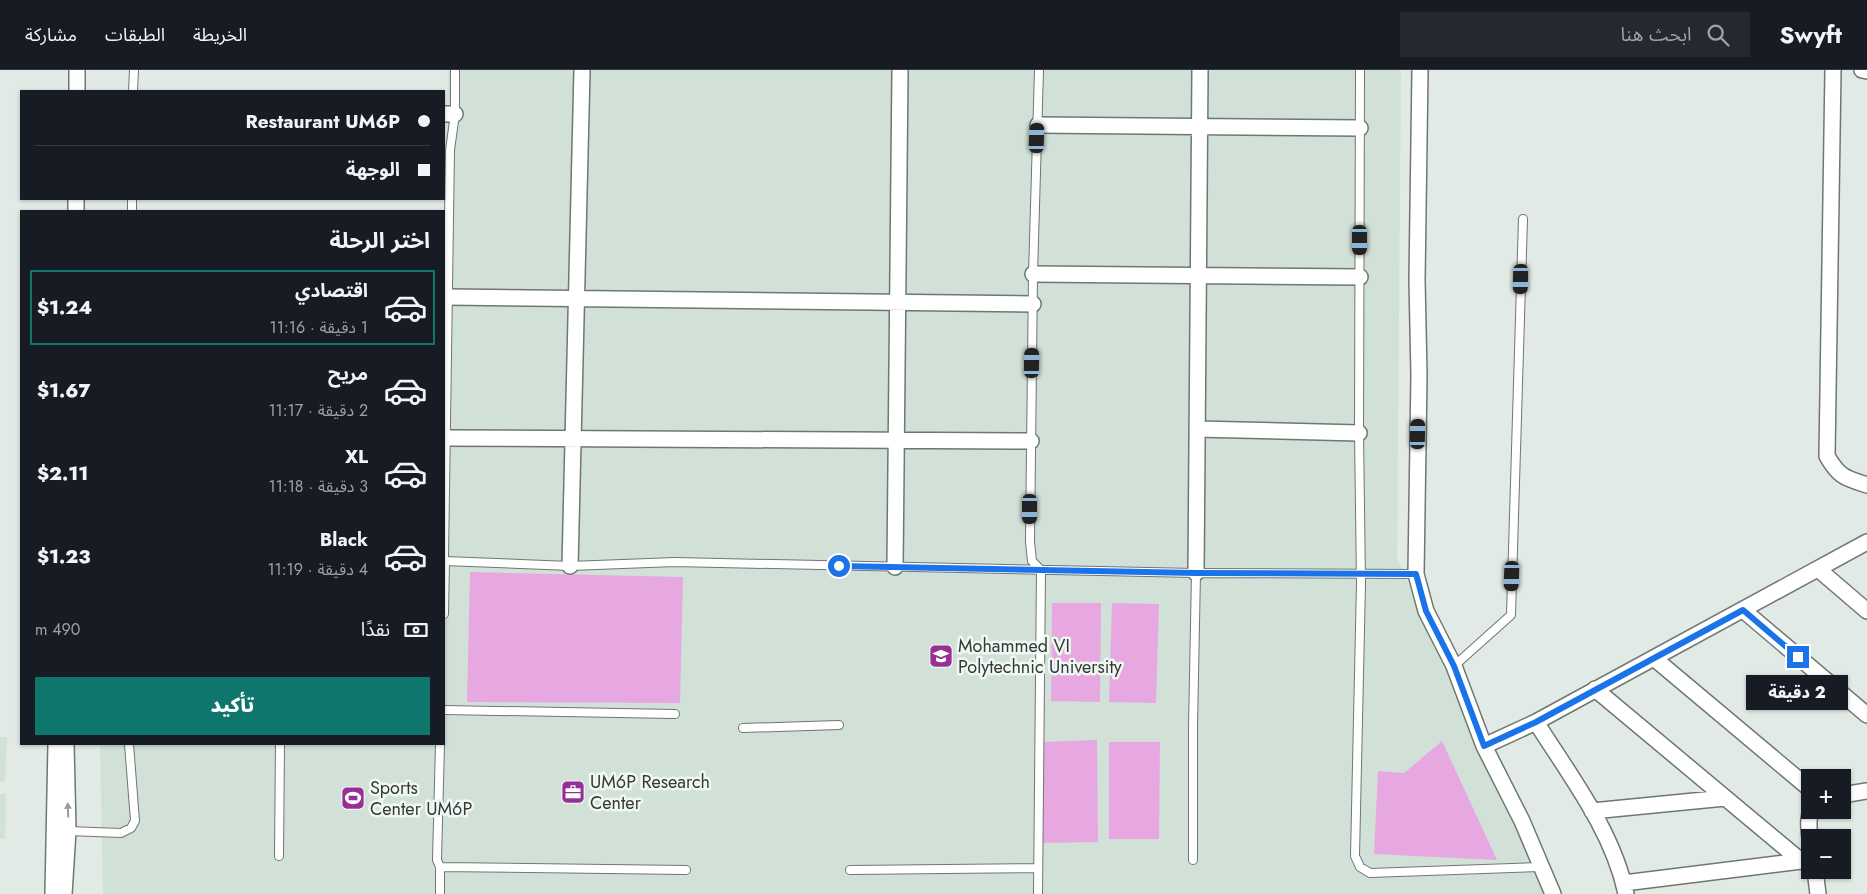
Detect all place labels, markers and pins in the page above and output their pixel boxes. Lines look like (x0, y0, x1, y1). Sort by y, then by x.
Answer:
place label: Mohammed VI Polytechnic University (958, 633, 1122, 680)
school or university icon: Mohammed VI Polytechnic University (928, 643, 954, 669)
place label: UM6P Research Center (590, 769, 710, 816)
place label: Sports Center UM6P (370, 775, 472, 822)
office icon: UM6P Research Center (560, 779, 586, 805)
sports icon: Sports Center UM6P (340, 785, 366, 811)

